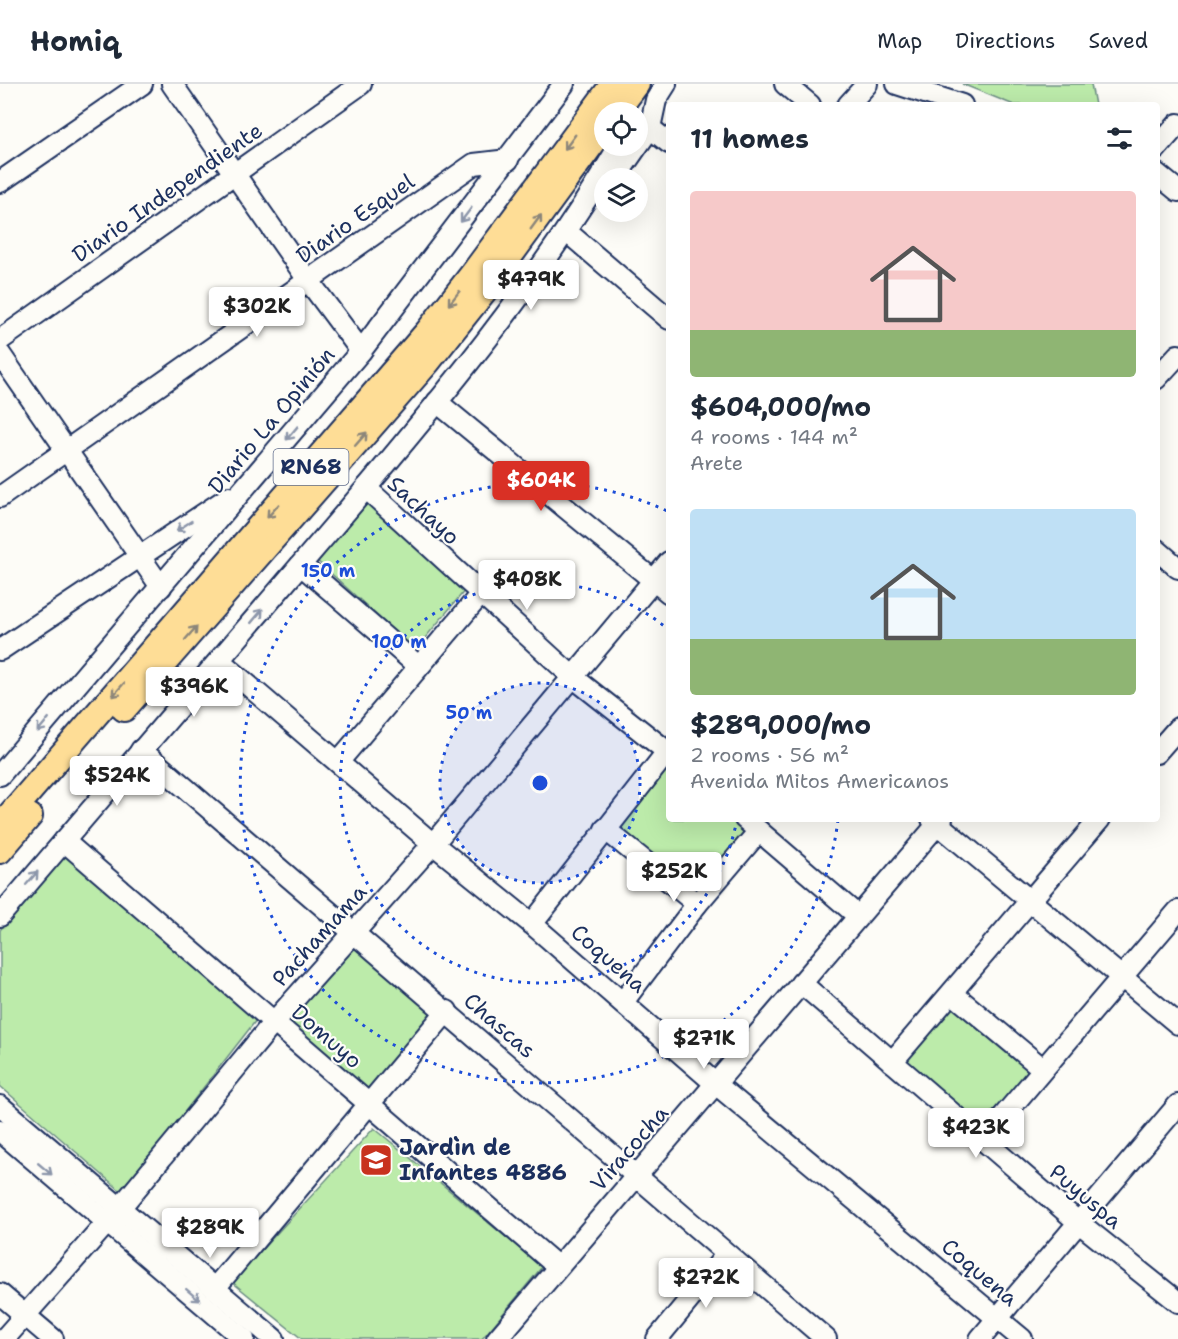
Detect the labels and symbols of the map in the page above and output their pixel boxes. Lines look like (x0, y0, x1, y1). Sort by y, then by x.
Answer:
street label: Diario Independiente (66, 116, 268, 269)
one-way arrow (564, 133, 576, 149)
street label: Diario Esquel (290, 167, 421, 270)
one-way arrow (459, 206, 472, 222)
one-way arrow (529, 214, 542, 230)
pin: $479K (489, 260, 573, 311)
pin: $302K (215, 287, 299, 338)
one-way arrow (447, 290, 460, 306)
street label: Diario La Opinión (201, 341, 341, 500)
one-way arrow (286, 425, 299, 441)
one-way arrow (354, 432, 368, 447)
road number: RN68 (274, 449, 348, 485)
pin: $604K (499, 461, 583, 512)
street label: Sachayo (381, 469, 466, 551)
one-way arrow (266, 503, 280, 518)
one-way arrow (176, 521, 193, 533)
text: 150 m (301, 559, 356, 583)
pin: $408K (485, 560, 569, 611)
one-way arrow (251, 608, 264, 624)
one-way arrow (184, 626, 198, 641)
text: 100 m (371, 630, 427, 654)
pin: $396K (152, 667, 236, 718)
one-way arrow (112, 682, 125, 698)
text: 50 m (446, 701, 493, 725)
one-way arrow (36, 717, 50, 732)
pin: $524K (75, 756, 159, 807)
centre of rings (530, 773, 550, 793)
pin: $252K (632, 852, 716, 903)
one-way arrow (25, 871, 39, 886)
street label: Pachamama (266, 878, 373, 993)
street label: Coquena (565, 918, 653, 999)
street label: Chascas (458, 986, 542, 1065)
street label: Domuyo (285, 998, 368, 1075)
pin: $271K (662, 1019, 746, 1070)
street label: Viracocha (584, 1099, 675, 1197)
pin: $423K (934, 1108, 1018, 1159)
place label: Jardìn de Infantes 4886 (399, 1133, 567, 1187)
school or university icon: Jardìn de Infantes 4886 (358, 1142, 394, 1178)
street label: Puyuspa (1043, 1157, 1128, 1236)
one-way arrow (37, 1162, 52, 1176)
pin: $289K (168, 1208, 252, 1259)
street label: Coquena (935, 1232, 1024, 1313)
pin: $272K (664, 1258, 748, 1309)
one-way arrow (185, 1288, 200, 1302)

